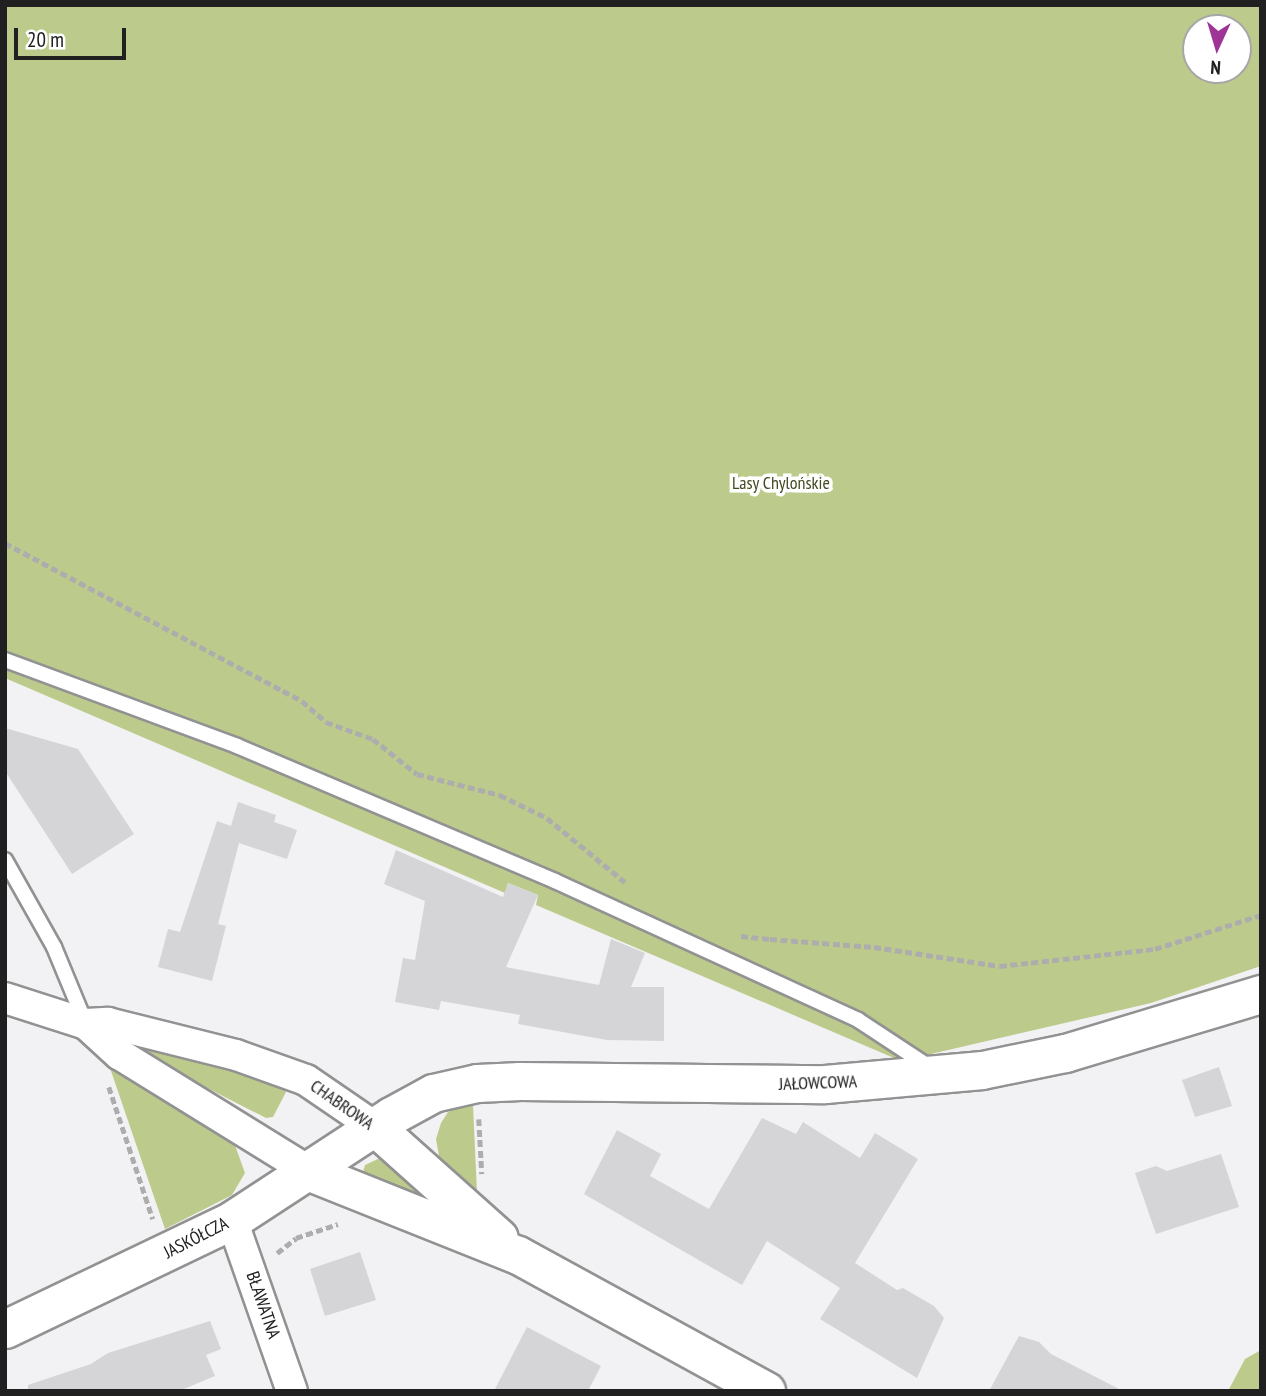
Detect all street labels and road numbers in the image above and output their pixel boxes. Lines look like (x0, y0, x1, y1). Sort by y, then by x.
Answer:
street label: JAŁOWCOWA (778, 1071, 858, 1095)
street label: CHABROWA (306, 1075, 378, 1135)
street label: JASKÓŁCZA (160, 1213, 232, 1263)
street label: BŁAWATNA (241, 1269, 285, 1341)

